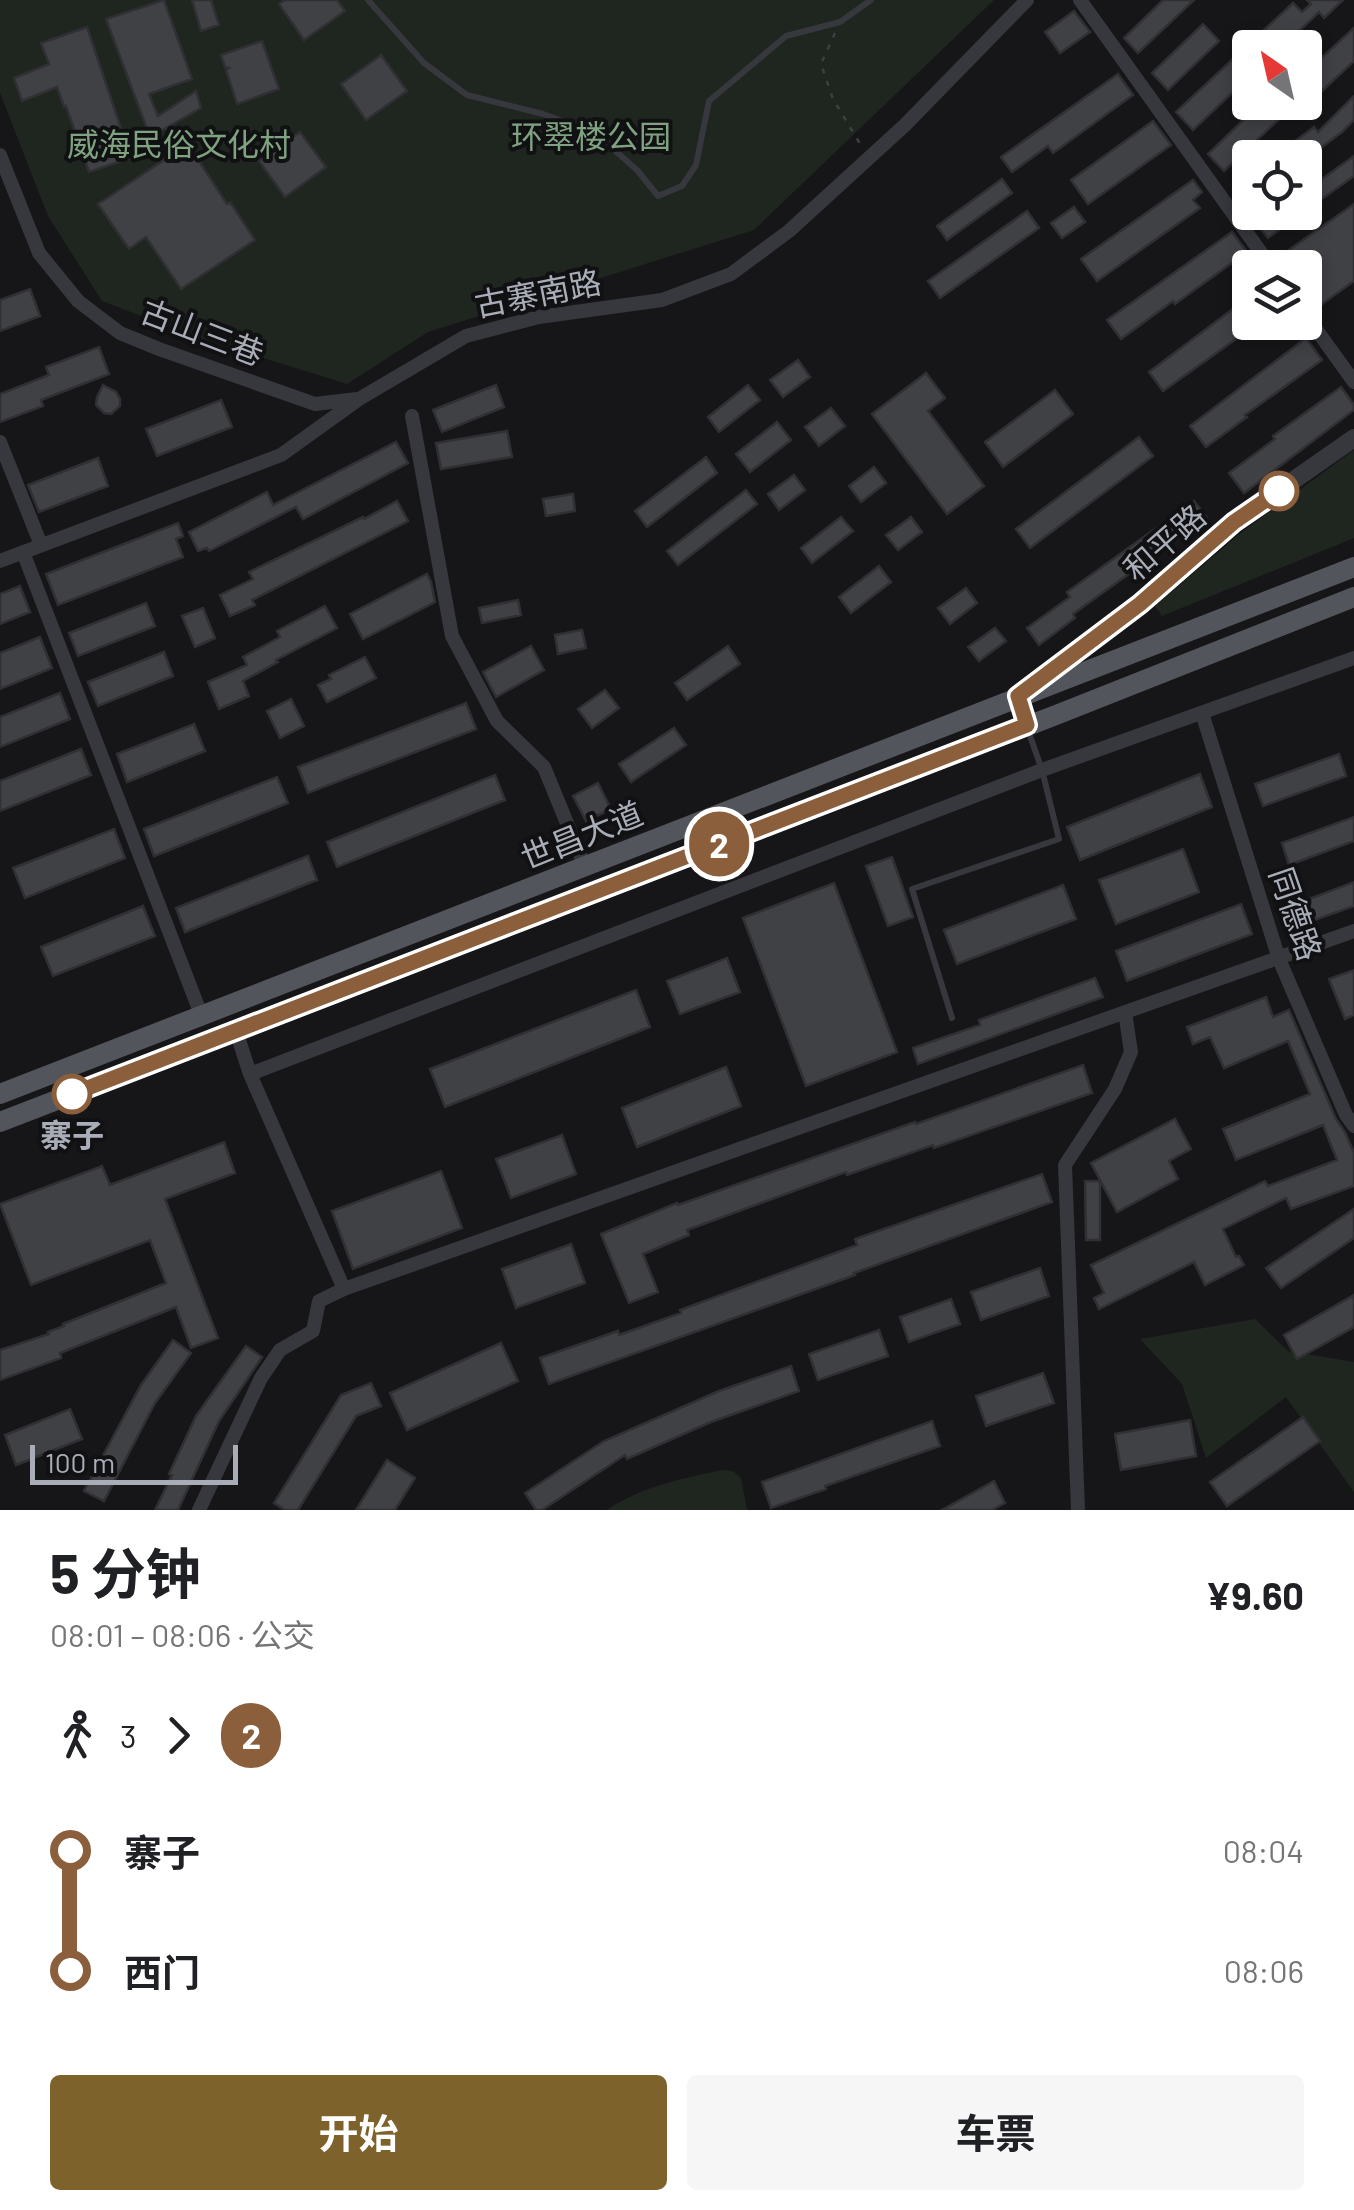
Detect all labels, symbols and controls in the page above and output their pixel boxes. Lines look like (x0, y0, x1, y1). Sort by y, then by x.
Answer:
north arrow (1232, 30, 1322, 120)
map controls (1232, 30, 1322, 340)
park label: 环翠楼公园 (511, 116, 671, 154)
park label: 威海民俗文化村 (67, 124, 291, 162)
button: locate (1232, 140, 1322, 230)
button: layers (1232, 250, 1322, 340)
street label: 古寨南路 (471, 261, 604, 323)
street label: 古山三巷 (136, 290, 269, 372)
unlabelled marker (1260, 472, 1298, 510)
street label: 和平路 (1115, 496, 1212, 587)
street label: 世昌大道 (515, 793, 648, 876)
line badge: 2 (686, 812, 752, 876)
text: 2 (709, 823, 729, 865)
street label: 同德路 (1263, 862, 1330, 965)
marker: 寨子 (53, 1075, 91, 1113)
place label: 寨子 (40, 1115, 104, 1153)
scale bar (30, 1440, 238, 1484)
text: 100 m (45, 1445, 115, 1479)
text: 5 分钟 (50, 1539, 201, 1605)
text: ¥9.60 (1205, 1572, 1304, 1618)
text: 08:01 – 08:06 · 公交 (50, 1615, 315, 1653)
icon: walk (50, 1708, 105, 1763)
icon: forward (151, 1708, 206, 1763)
text: 2 (241, 1714, 261, 1756)
text: 3 (120, 1716, 136, 1754)
text: 寨子 (124, 1829, 200, 1875)
text: 08:04 (1223, 1831, 1304, 1869)
text: 西门 (124, 1949, 200, 1995)
text: 08:06 (1224, 1951, 1304, 1989)
button: 开始 (50, 2075, 667, 2190)
button: 车票 (687, 2075, 1304, 2190)

